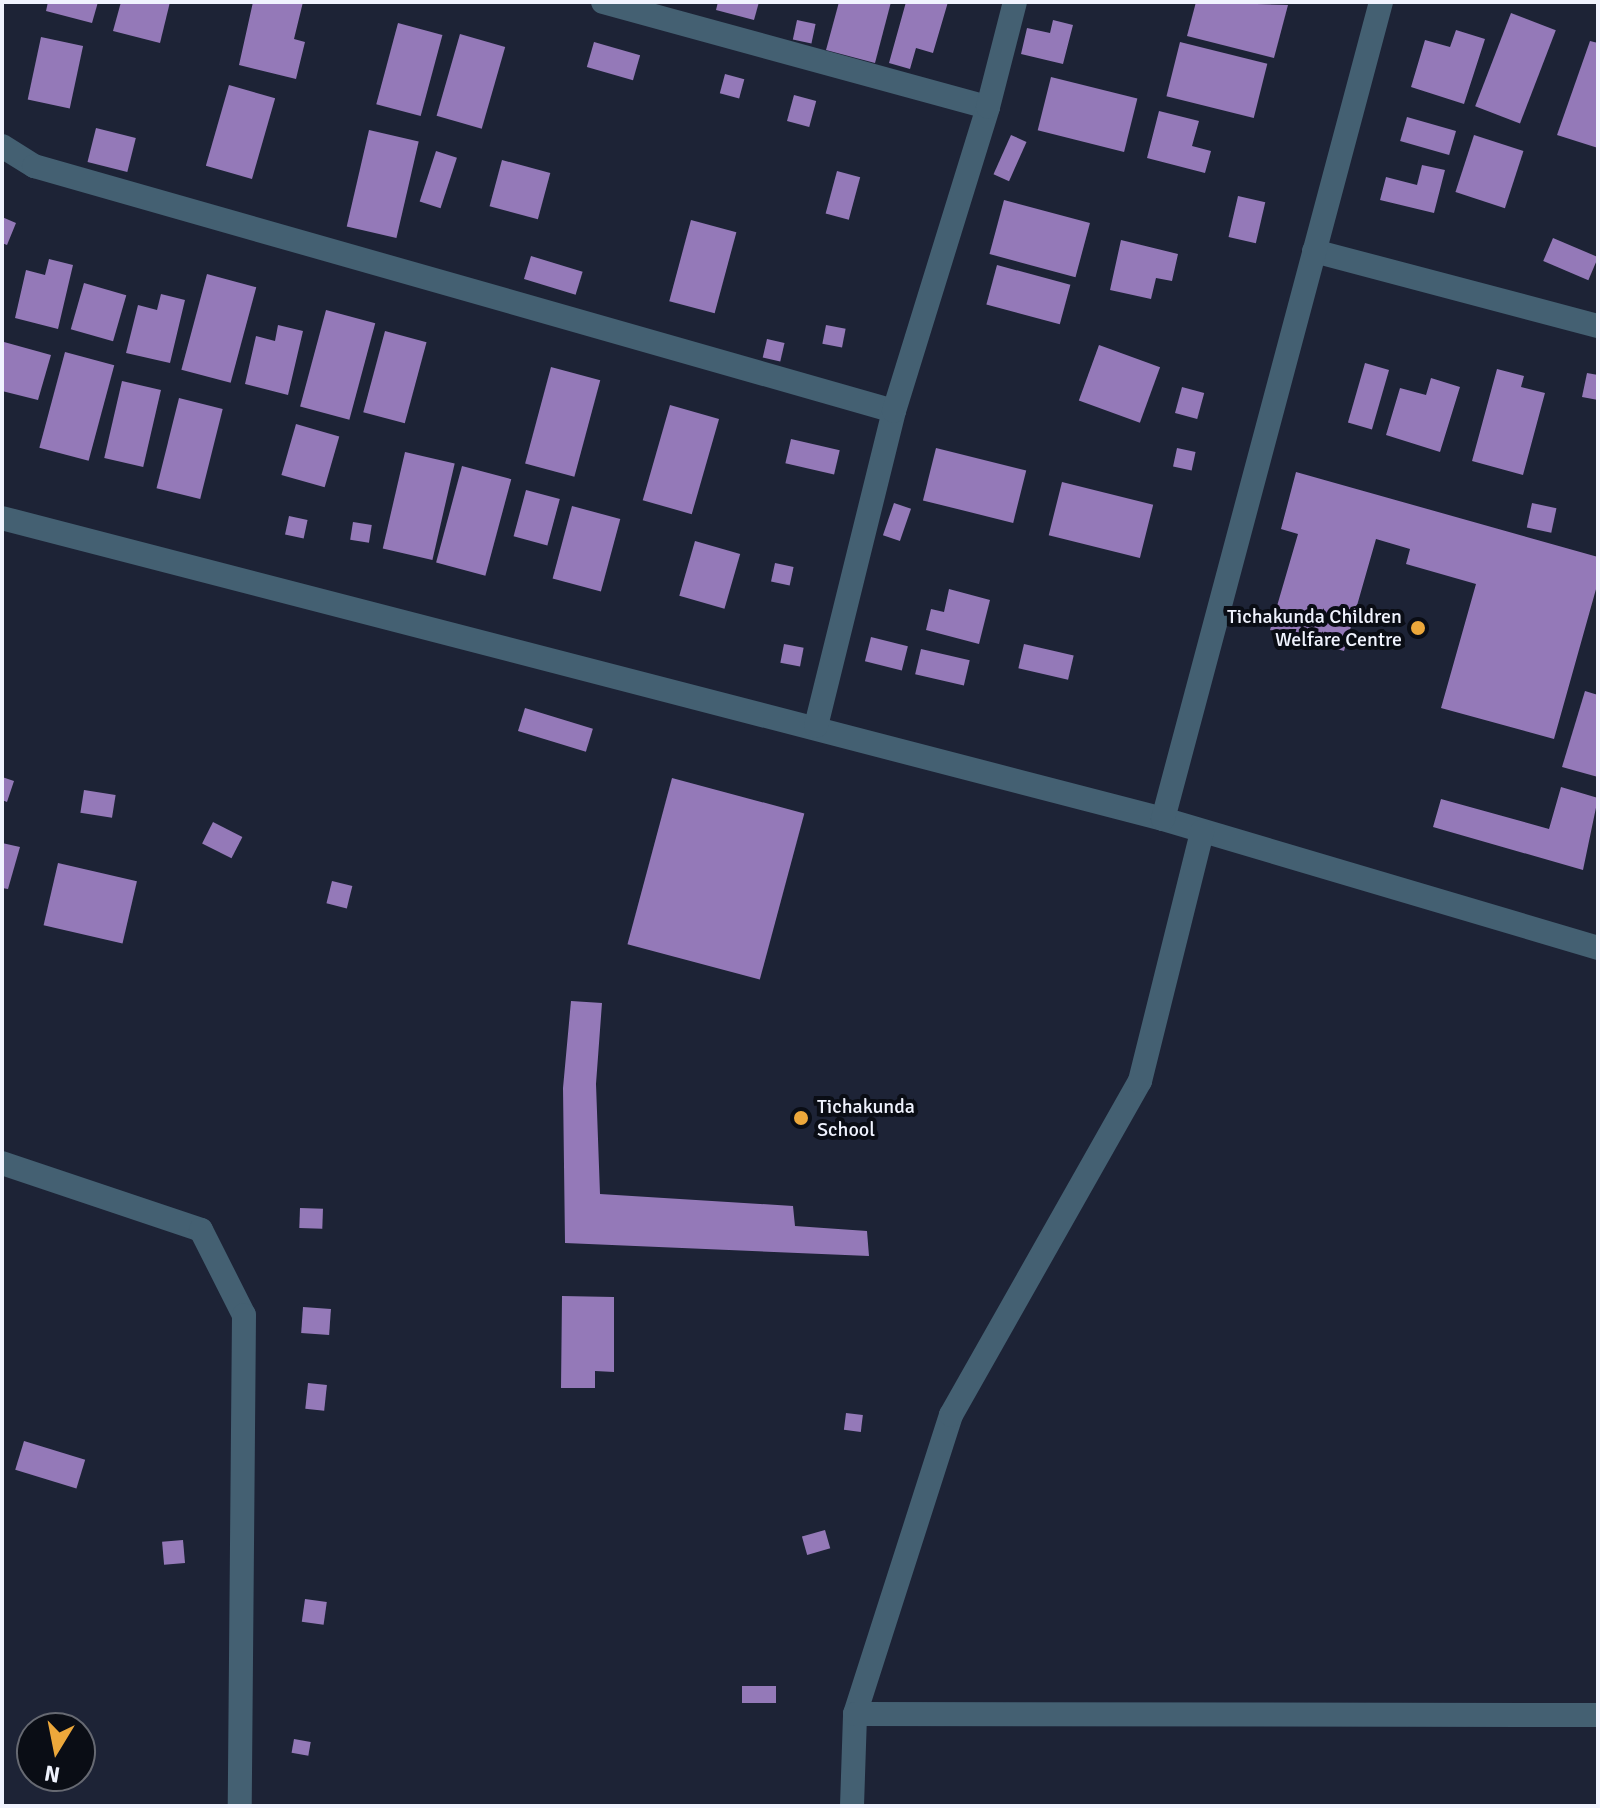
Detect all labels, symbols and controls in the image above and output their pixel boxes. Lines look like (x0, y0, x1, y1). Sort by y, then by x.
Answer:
place label: Tichakunda Children Welfare Centre (1227, 604, 1402, 651)
marker: Tichakunda Children Welfare Centre (1409, 619, 1427, 637)
place label: Tichakunda School (817, 1094, 915, 1141)
marker: Tichakunda School (792, 1109, 810, 1127)
north arrow (16, 1712, 96, 1792)
text: N (42, 1760, 62, 1789)

